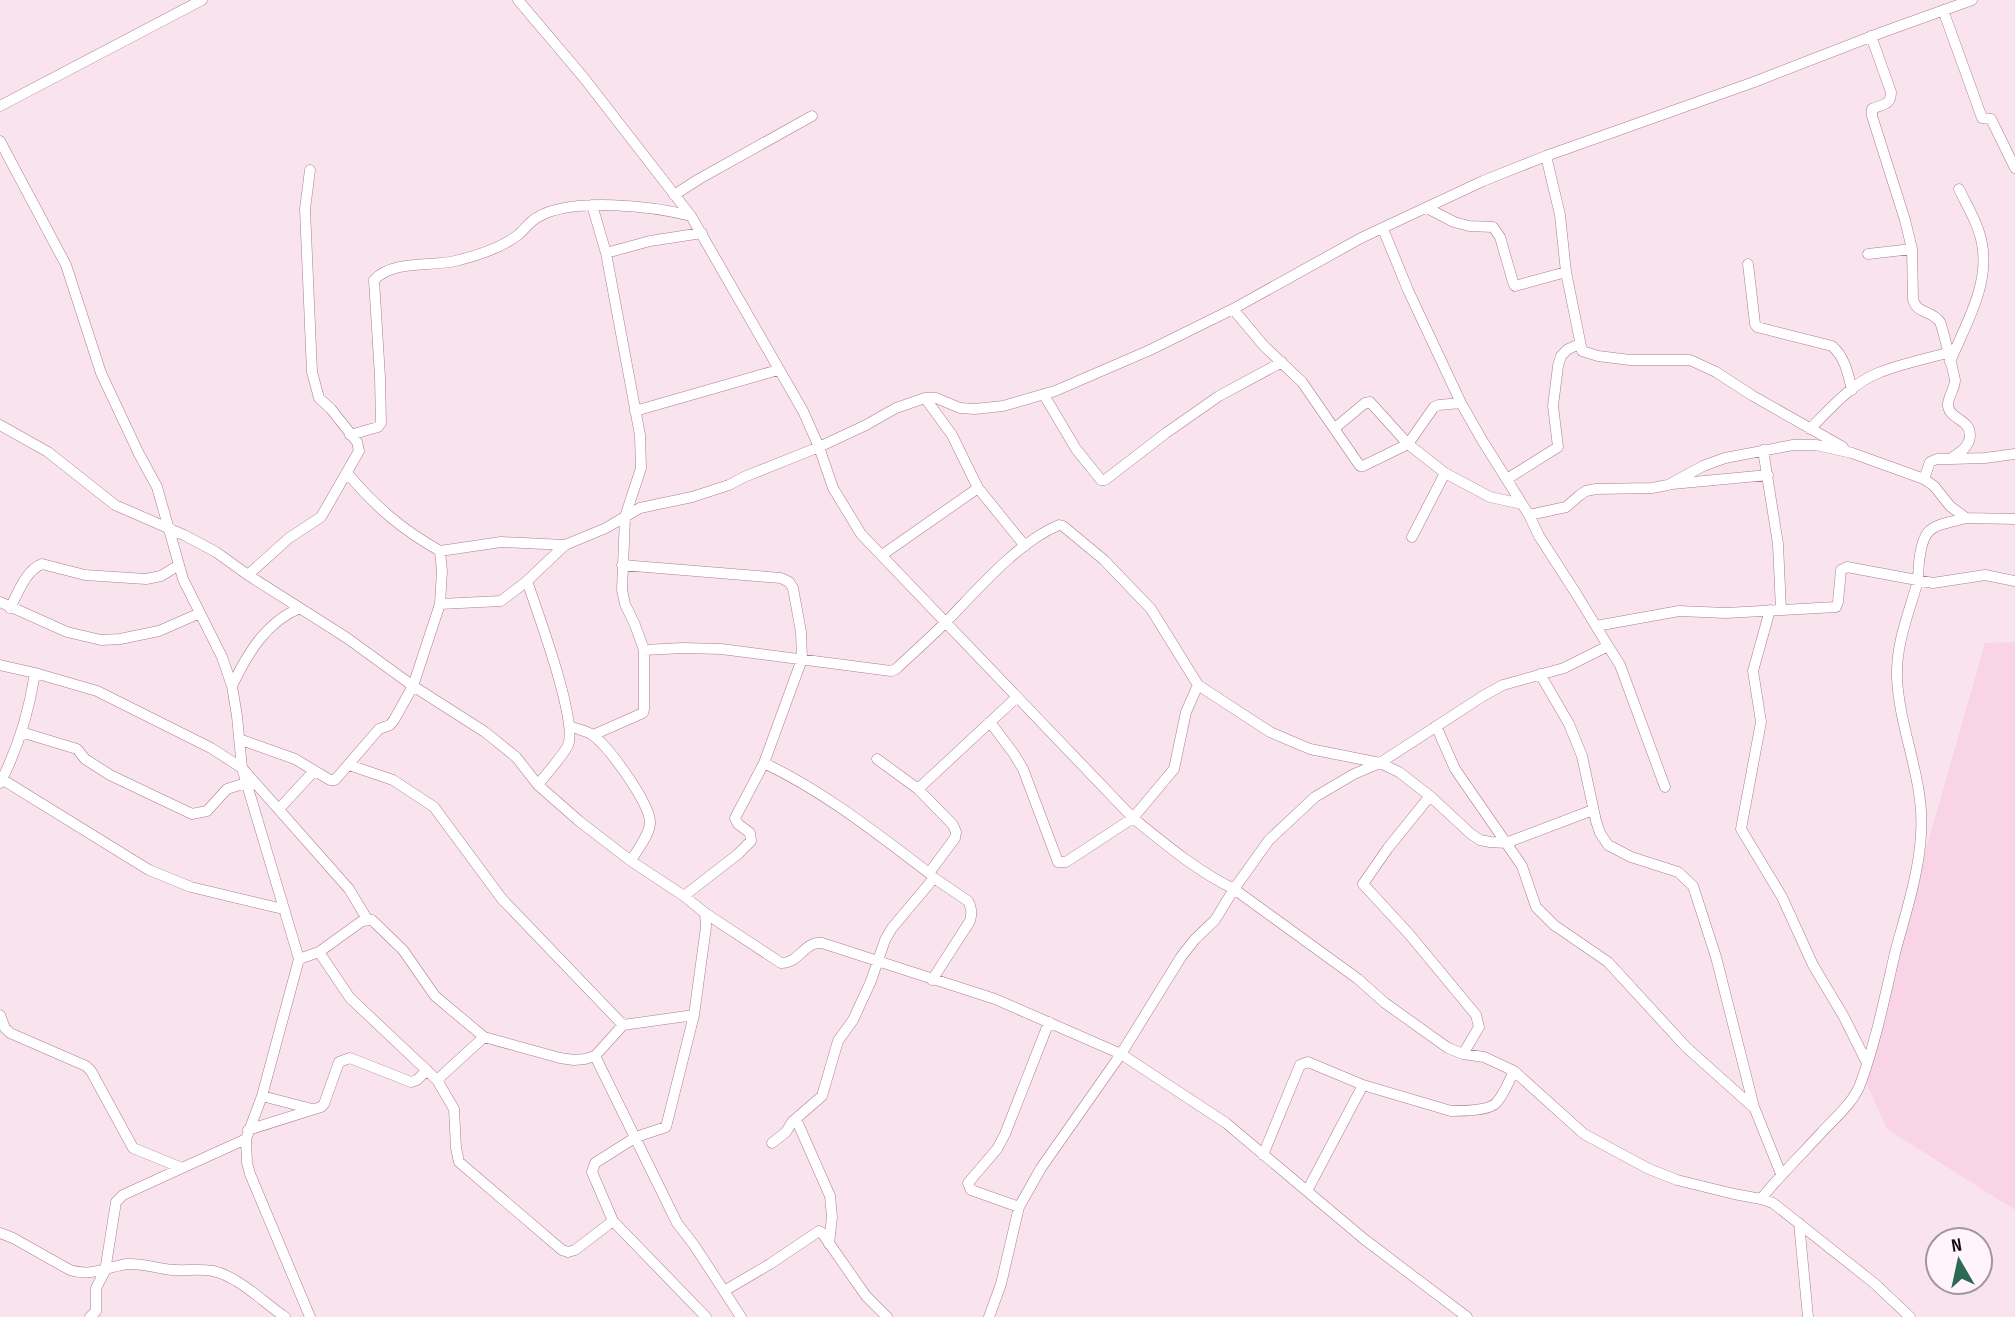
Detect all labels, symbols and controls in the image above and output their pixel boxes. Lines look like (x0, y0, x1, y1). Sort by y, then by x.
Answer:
north arrow (1924, 1226, 1994, 1296)
text: N (1950, 1234, 1963, 1258)

